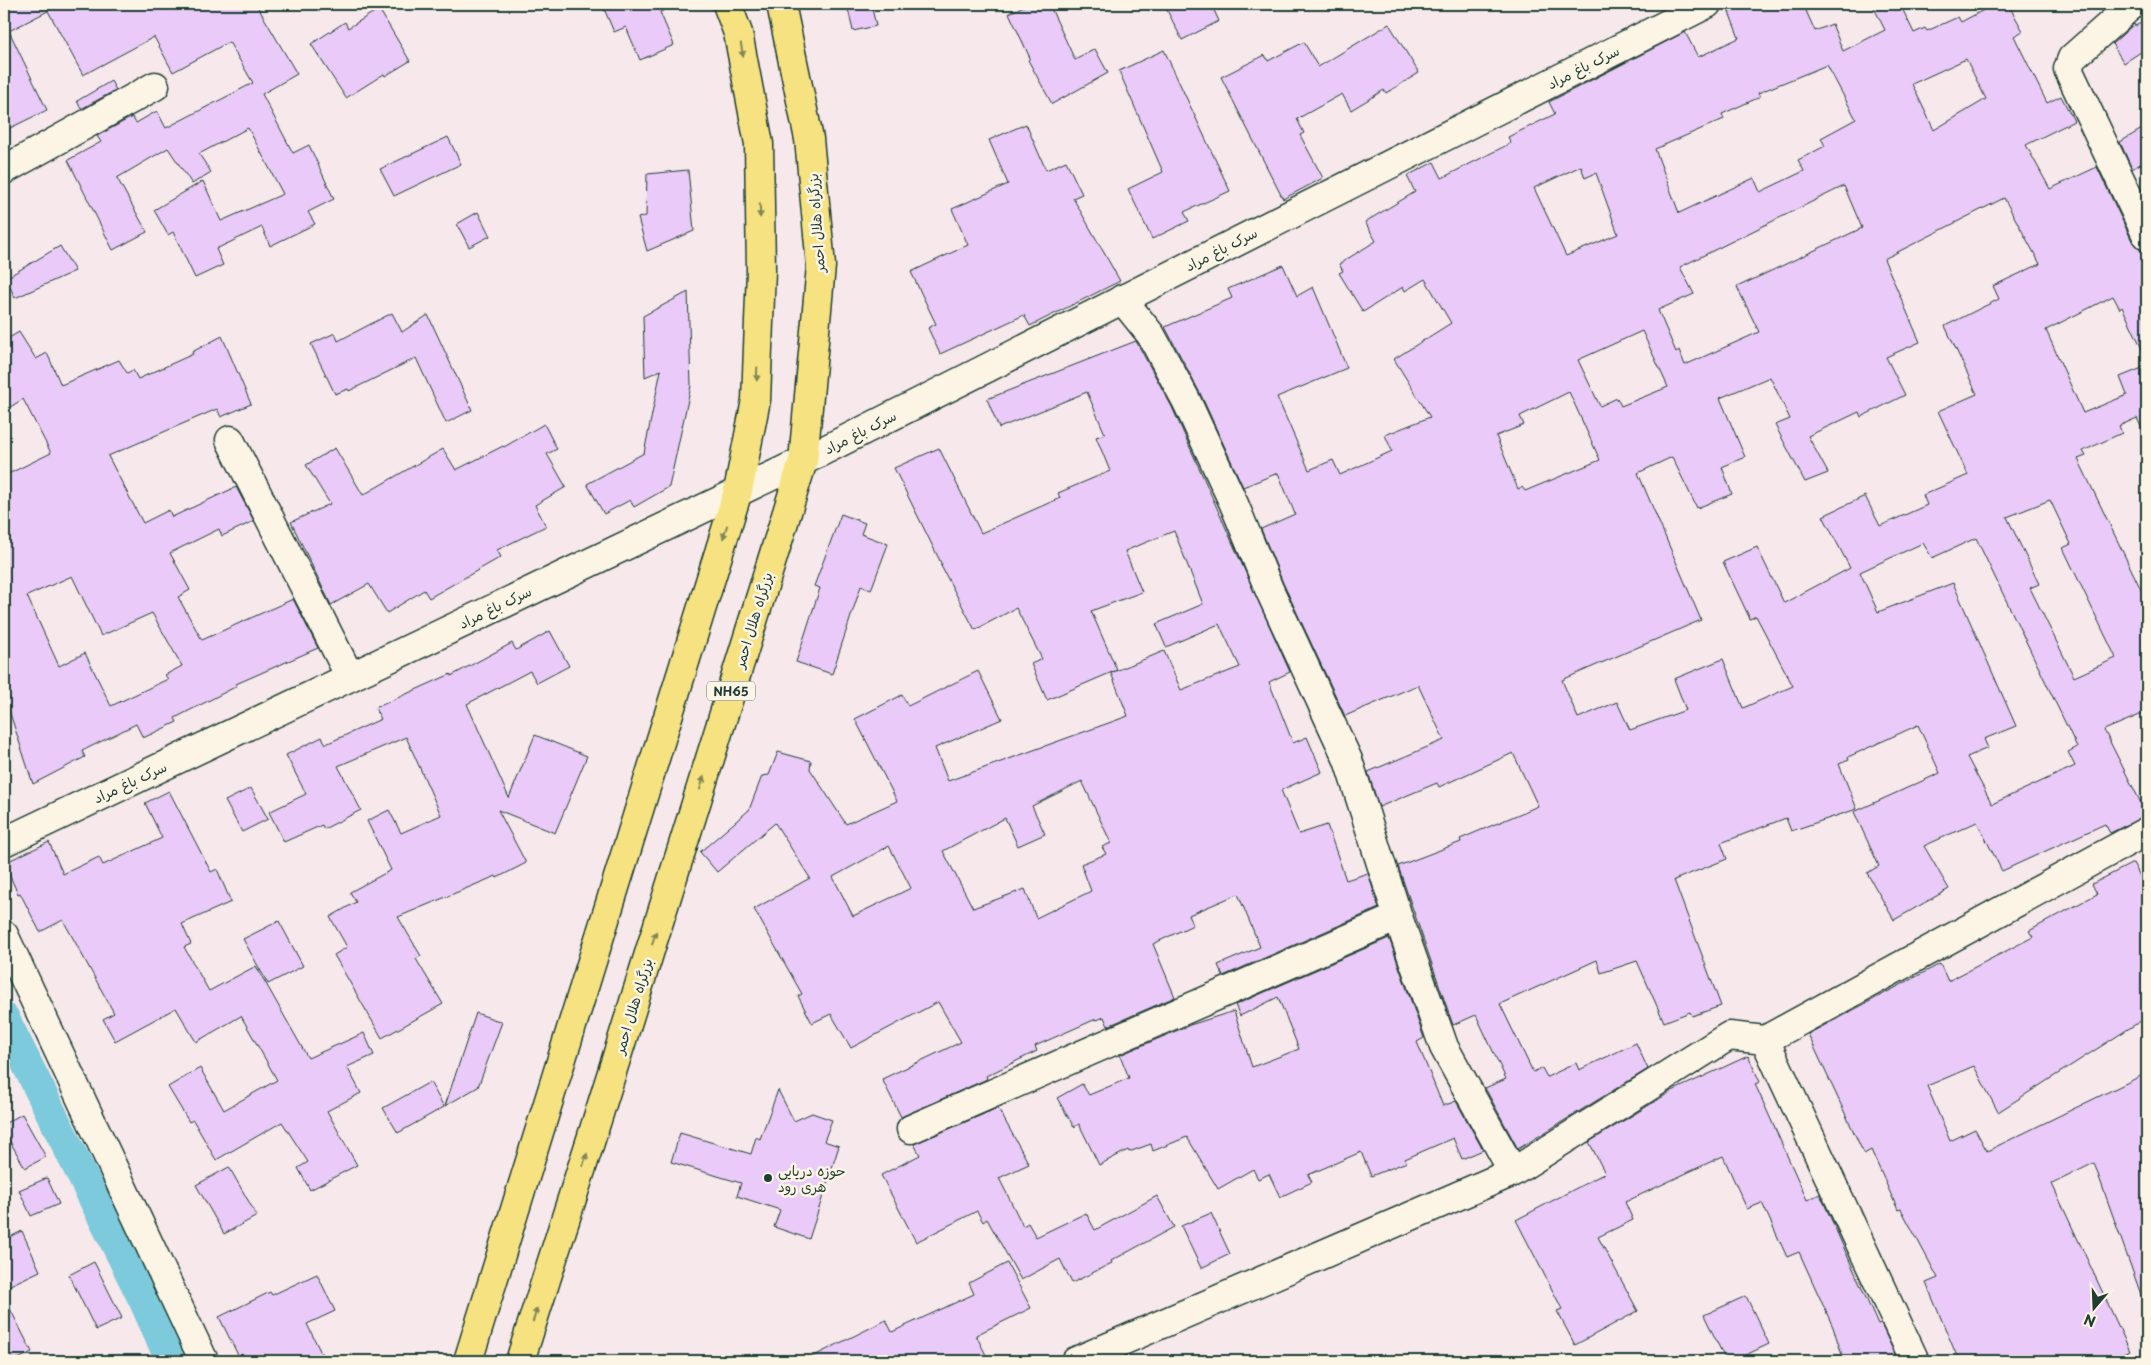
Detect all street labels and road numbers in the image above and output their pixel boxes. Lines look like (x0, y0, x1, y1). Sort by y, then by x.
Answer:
street label: سرک باغ مراد (1543, 40, 1623, 94)
street label: بزرگراه هلال احمر (802, 173, 830, 274)
street label: سرک باغ مراد (1181, 222, 1261, 276)
street label: سرک باغ مراد (820, 405, 900, 459)
street label: بزرگراه هلال احمر (728, 569, 778, 672)
street label: سرک باغ مراد (455, 580, 535, 634)
road number: NH65 (707, 681, 755, 700)
street label: سرک باغ مراد (90, 756, 170, 808)
street label: بزرگراه هلال احمر (608, 955, 658, 1058)

